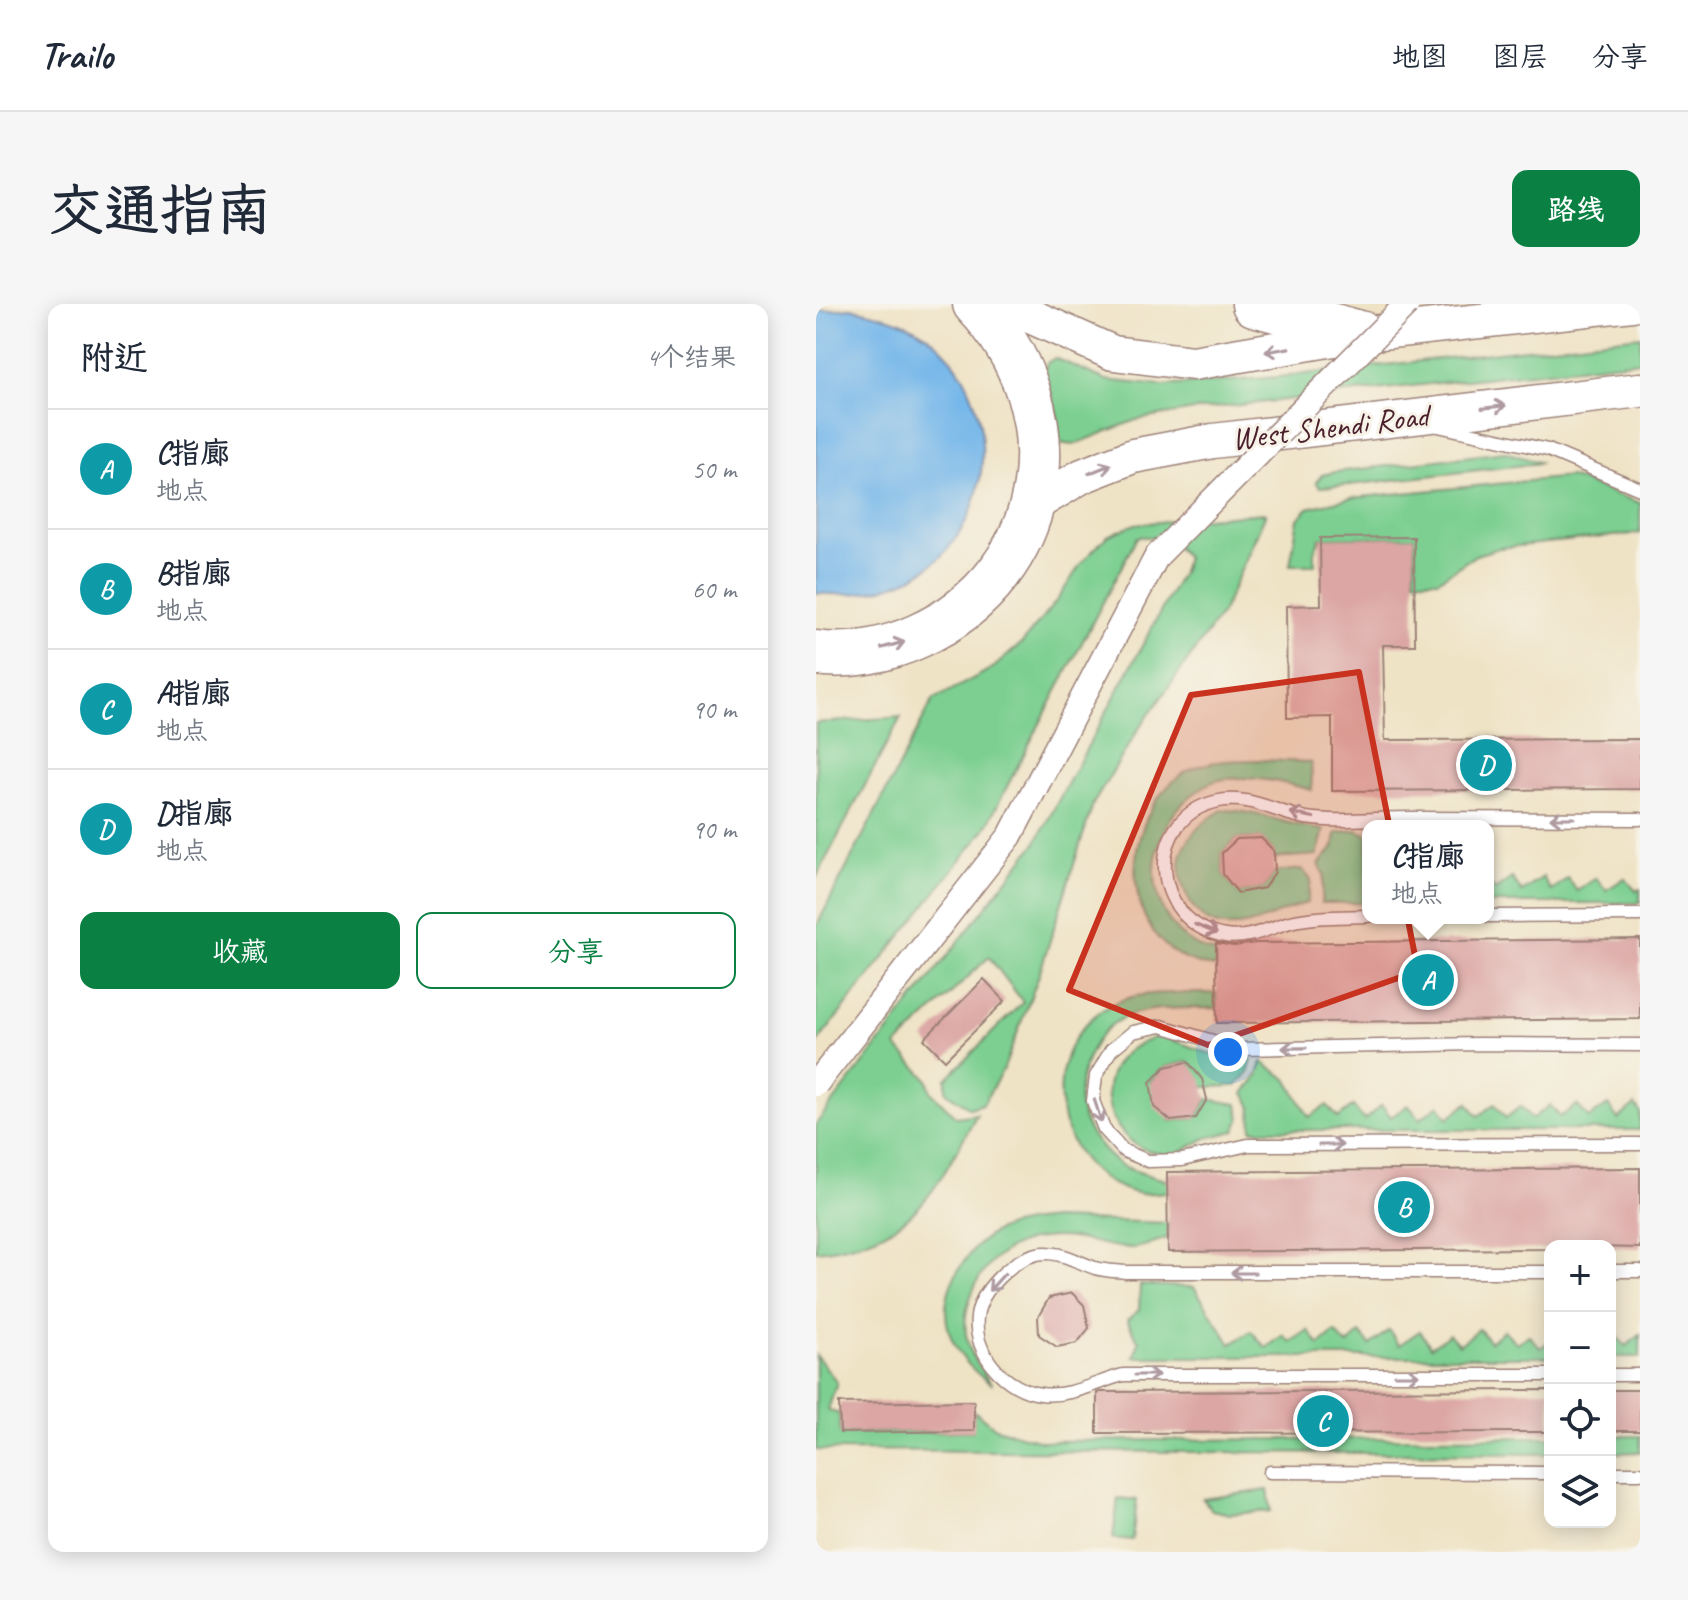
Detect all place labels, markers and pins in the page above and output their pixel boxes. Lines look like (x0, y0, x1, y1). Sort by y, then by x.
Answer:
pin: D (1460, 735, 1512, 795)
pin: A (1402, 950, 1454, 1010)
pin: B (1378, 1177, 1430, 1237)
pin: C (1297, 1391, 1349, 1451)

